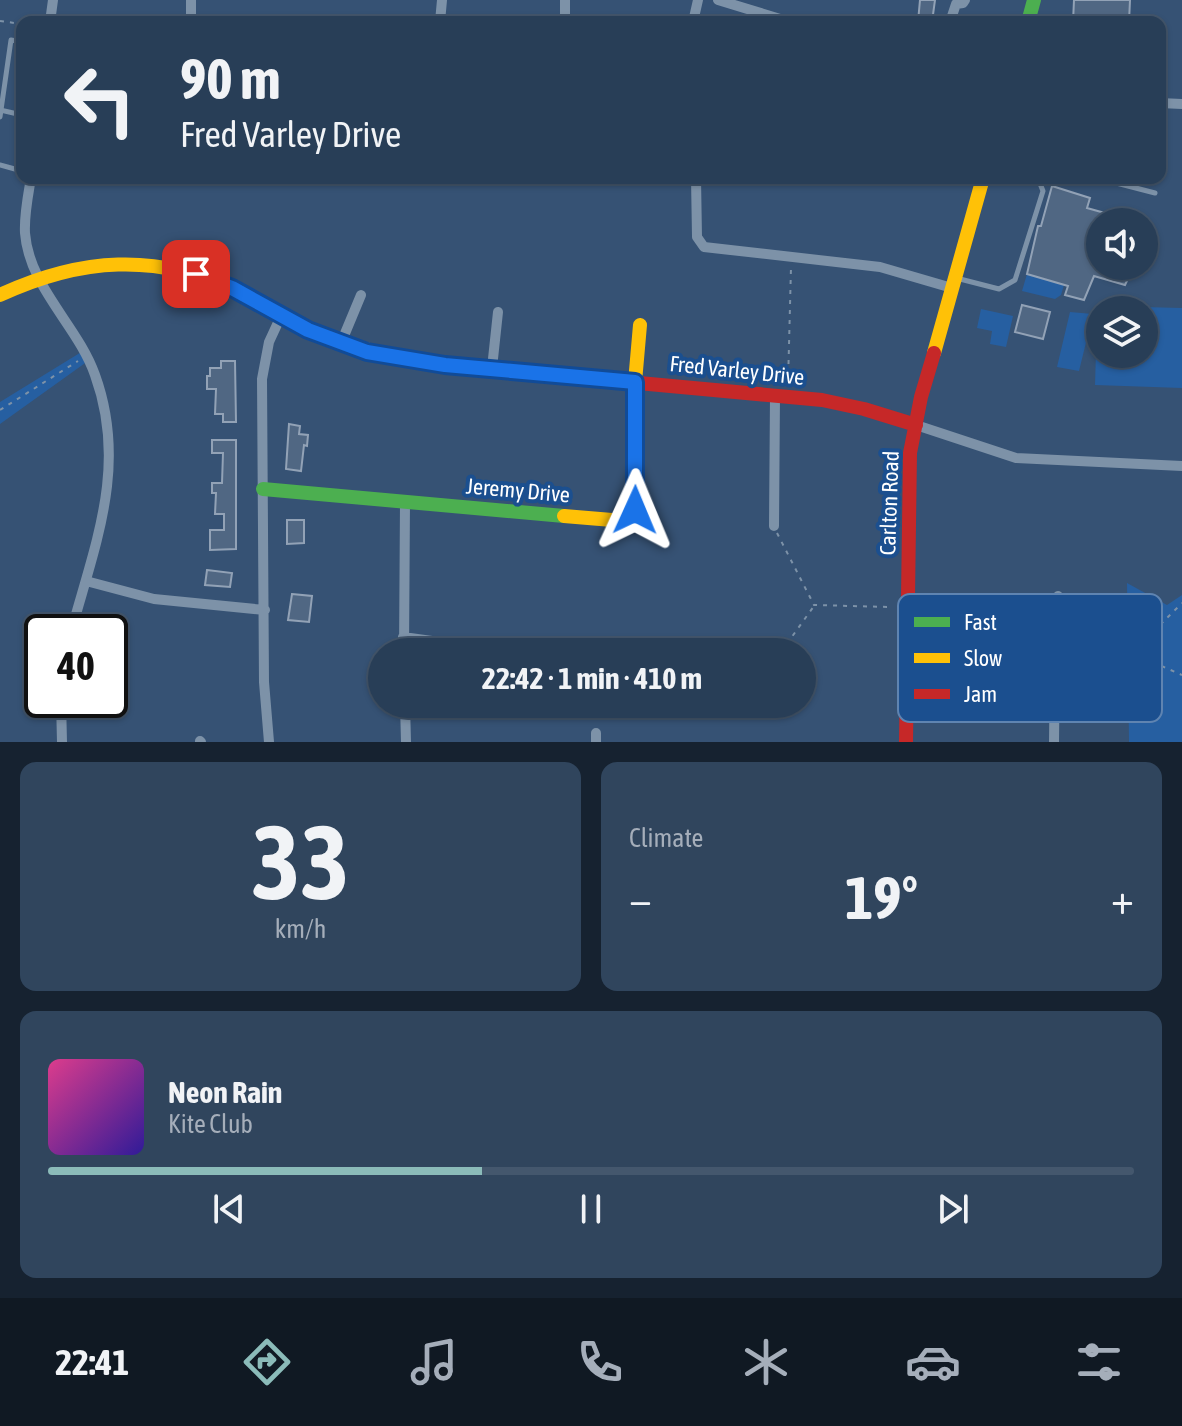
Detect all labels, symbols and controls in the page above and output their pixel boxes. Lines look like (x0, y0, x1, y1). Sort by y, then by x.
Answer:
text: 90 m (180, 47, 281, 111)
icon: left (48, 48, 152, 152)
text: Fred Varley Drive (180, 113, 401, 155)
map controls (1086, 208, 1158, 368)
button: sound (1086, 208, 1158, 280)
pin (162, 240, 230, 308)
icon: arrive (174, 252, 218, 296)
button: layers (1086, 296, 1158, 368)
street label: Fred Varley Drive (668, 350, 806, 390)
street label: Carlton Road (874, 450, 904, 556)
position arrow (593, 468, 677, 552)
street label: Jeremy Drive (465, 473, 571, 507)
legend (898, 594, 1162, 722)
text: Fast (964, 609, 997, 635)
speed limit sign: 40 (24, 614, 128, 718)
text: Slow (964, 645, 1002, 671)
text: 22:42 · 1 min · 410 m (482, 661, 702, 695)
text: Jam (964, 681, 997, 707)
text: 33 (252, 802, 349, 921)
text: Climate (629, 823, 703, 853)
text: 19° (845, 863, 918, 932)
text: − (629, 873, 652, 923)
text: + (1111, 873, 1134, 923)
text: km/h (275, 914, 326, 944)
text: Neon Rain (168, 1075, 282, 1109)
text: Kite Club (168, 1109, 253, 1139)
icon: previous (207, 1187, 251, 1231)
icon: pause (569, 1187, 613, 1231)
icon: next (931, 1187, 975, 1231)
icon: directions (239, 1334, 295, 1390)
icon: music (406, 1334, 462, 1390)
icon: phone (572, 1334, 628, 1390)
icon: climate (738, 1334, 794, 1390)
icon: car (905, 1334, 961, 1390)
icon: filters (1071, 1334, 1127, 1390)
text: 22:41 (55, 1341, 129, 1383)

